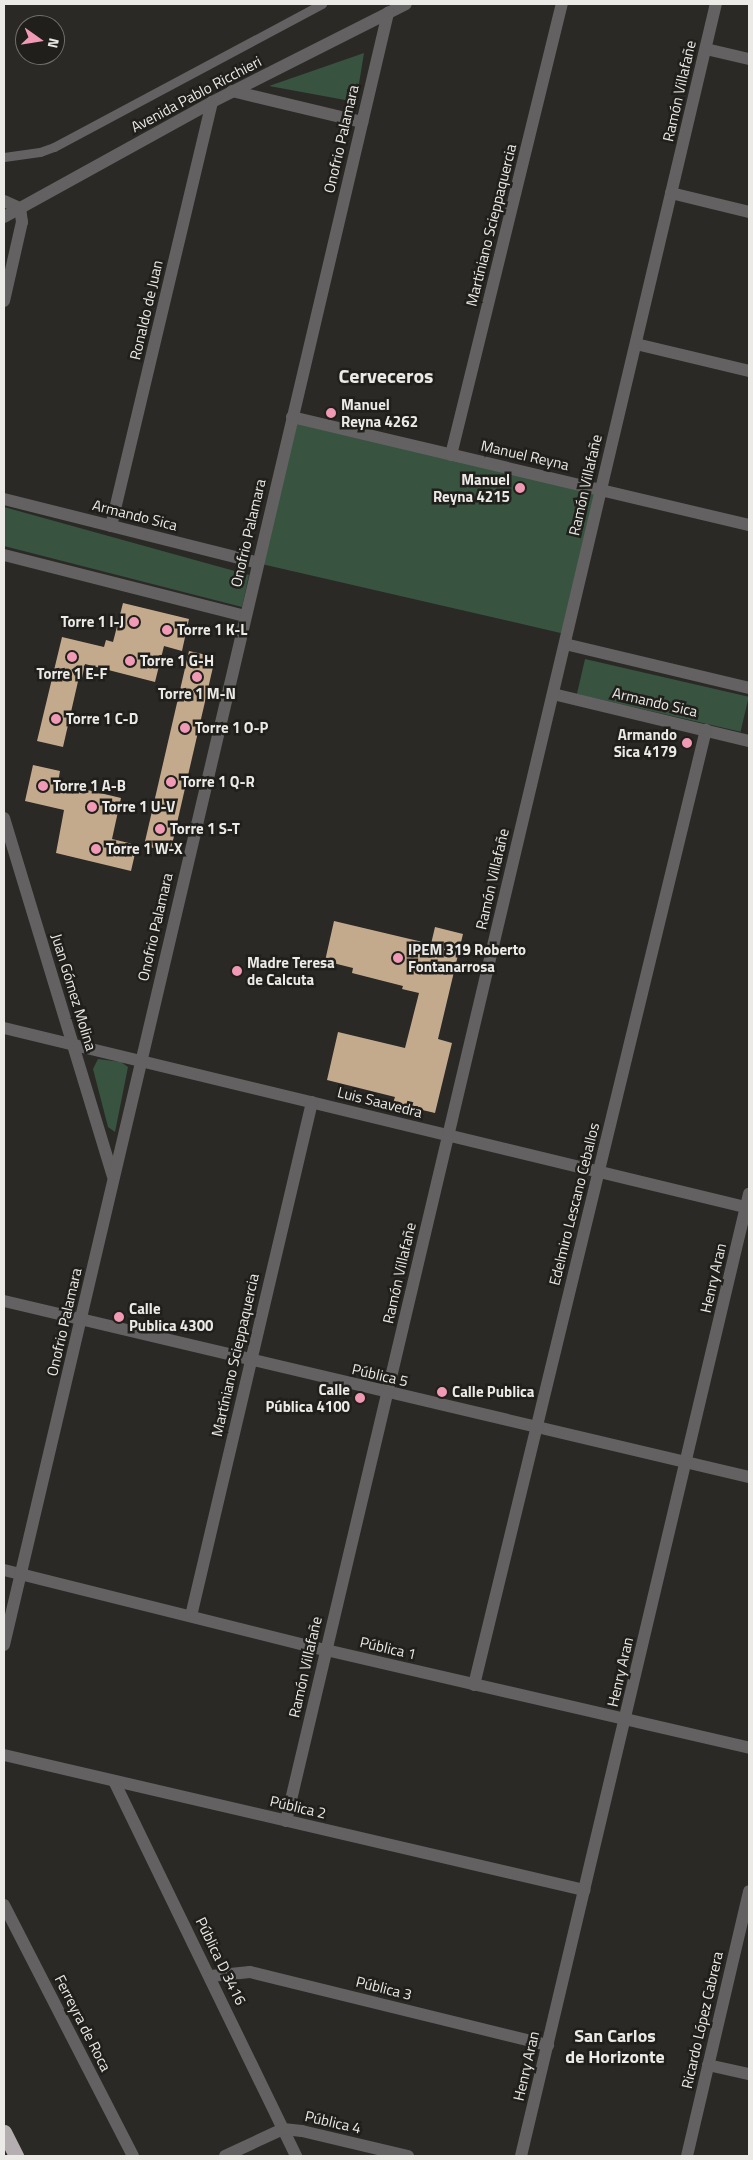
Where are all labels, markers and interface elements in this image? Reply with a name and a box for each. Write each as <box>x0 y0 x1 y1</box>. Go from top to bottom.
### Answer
north arrow <box>15 15 65 65</box>
text: N <box>43 36 65 50</box>
street label: Ramón Villafañe <box>659 39 699 143</box>
street label: Avenida Pablo Ricchieri <box>128 52 264 136</box>
street label: Onofrio Palamara <box>320 83 362 195</box>
street label: Martíniano Scieppaquercia <box>462 142 520 308</box>
street label: Ronaldo de Juan <box>126 258 166 362</box>
district label: Cerveceros <box>339 363 433 387</box>
place label: Manuel Reyna 4262 <box>341 395 418 430</box>
marker: Manuel Reyna 4262 <box>325 407 337 419</box>
street label: Ramón Villafañe <box>565 433 605 537</box>
street label: Manuel Reyna <box>479 436 571 474</box>
place label: Manuel Reyna 4215 <box>433 470 510 505</box>
street label: Onofrio Palamara <box>227 477 269 589</box>
marker: Manuel Reyna 4215 <box>514 482 526 494</box>
street label: Armando Sica <box>91 496 179 534</box>
place label: Torre 1 I-J <box>61 613 124 631</box>
marker: Torre 1 I-J <box>128 616 140 628</box>
place label: Torre 1 K-L <box>177 621 247 639</box>
marker: Torre 1 K-L <box>161 624 173 636</box>
marker: Torre 1 E-F <box>66 651 78 663</box>
place label: Torre 1 G-H <box>140 652 214 670</box>
marker: Torre 1 G-H <box>124 655 136 667</box>
place label: Torre 1 E-F <box>37 665 107 683</box>
marker: Torre 1 M-N <box>191 671 203 683</box>
street label: Armando Sica <box>611 683 699 721</box>
place label: Torre 1 M-N <box>158 685 236 703</box>
place label: Torre 1 C-D <box>66 710 138 728</box>
marker: Torre 1 C-D <box>50 713 62 725</box>
place label: Torre 1 O-P <box>195 719 268 737</box>
marker: Torre 1 O-P <box>179 722 191 734</box>
place label: Armando Sica 4179 <box>614 725 677 760</box>
marker: Armando Sica 4179 <box>681 737 693 749</box>
place label: Torre 1 Q-R <box>181 773 255 791</box>
marker: Torre 1 Q-R <box>165 776 177 788</box>
place label: Torre 1 A-B <box>53 777 126 795</box>
marker: Torre 1 A-B <box>37 780 49 792</box>
place label: Torre 1 U-V <box>102 798 175 816</box>
marker: Torre 1 U-V <box>86 801 98 813</box>
place label: Torre 1 S-T <box>170 820 240 838</box>
marker: Torre 1 S-T <box>154 823 166 835</box>
street label: Ramón Villafañe <box>472 827 512 931</box>
place label: Torre 1 W-X <box>106 840 183 858</box>
marker: Torre 1 W-X <box>90 843 102 855</box>
street label: Onofrio Palamara <box>134 871 176 983</box>
street label: Juan Gómez Molina <box>48 931 100 1053</box>
place label: IPEM 319 Roberto Fontanarrosa <box>408 940 526 975</box>
marker: IPEM 319 Roberto Fontanarrosa <box>392 952 404 964</box>
place label: Madre Teresa de Calcuta <box>247 953 335 988</box>
marker: Madre Teresa de Calcuta <box>231 965 243 977</box>
street label: Luis Saavedra <box>336 1083 424 1121</box>
street label: Edelmiro Lescano Ceballos <box>545 1121 603 1287</box>
street label: Ramón Villafañe <box>379 1221 419 1325</box>
street label: Henry Aran <box>696 1241 730 1315</box>
street label: Onofrio Palamara <box>43 1266 85 1378</box>
street label: Martíniano Scieppaquercia <box>207 1272 263 1438</box>
place label: Calle Publica 4300 <box>129 1299 213 1334</box>
marker: Calle Publica 4300 <box>113 1311 125 1323</box>
street label: Pública 5 <box>350 1360 410 1390</box>
place label: Calle Pública 4100 <box>266 1380 350 1415</box>
place label: Calle Publica <box>452 1383 534 1401</box>
marker: Calle Publica <box>436 1386 448 1398</box>
marker: Calle Pública 4100 <box>354 1392 366 1404</box>
street label: Ramón Villafañe <box>285 1615 325 1719</box>
street label: Pública 1 <box>358 1633 418 1663</box>
street label: Henry Aran <box>603 1635 637 1709</box>
street label: Pública 2 <box>268 1792 328 1822</box>
street label: Pública D 3416 <box>192 1914 250 2008</box>
street label: Ricardo López Cabrera <box>677 1950 727 2090</box>
street label: Ferreyra de Roca <box>51 1972 115 2074</box>
street label: Pública 3 <box>354 1972 414 2004</box>
district label: San Carlos de Horizonte <box>565 2026 665 2068</box>
street label: Henry Aran <box>509 2029 543 2103</box>
street label: Pública 4 <box>303 2107 363 2137</box>

